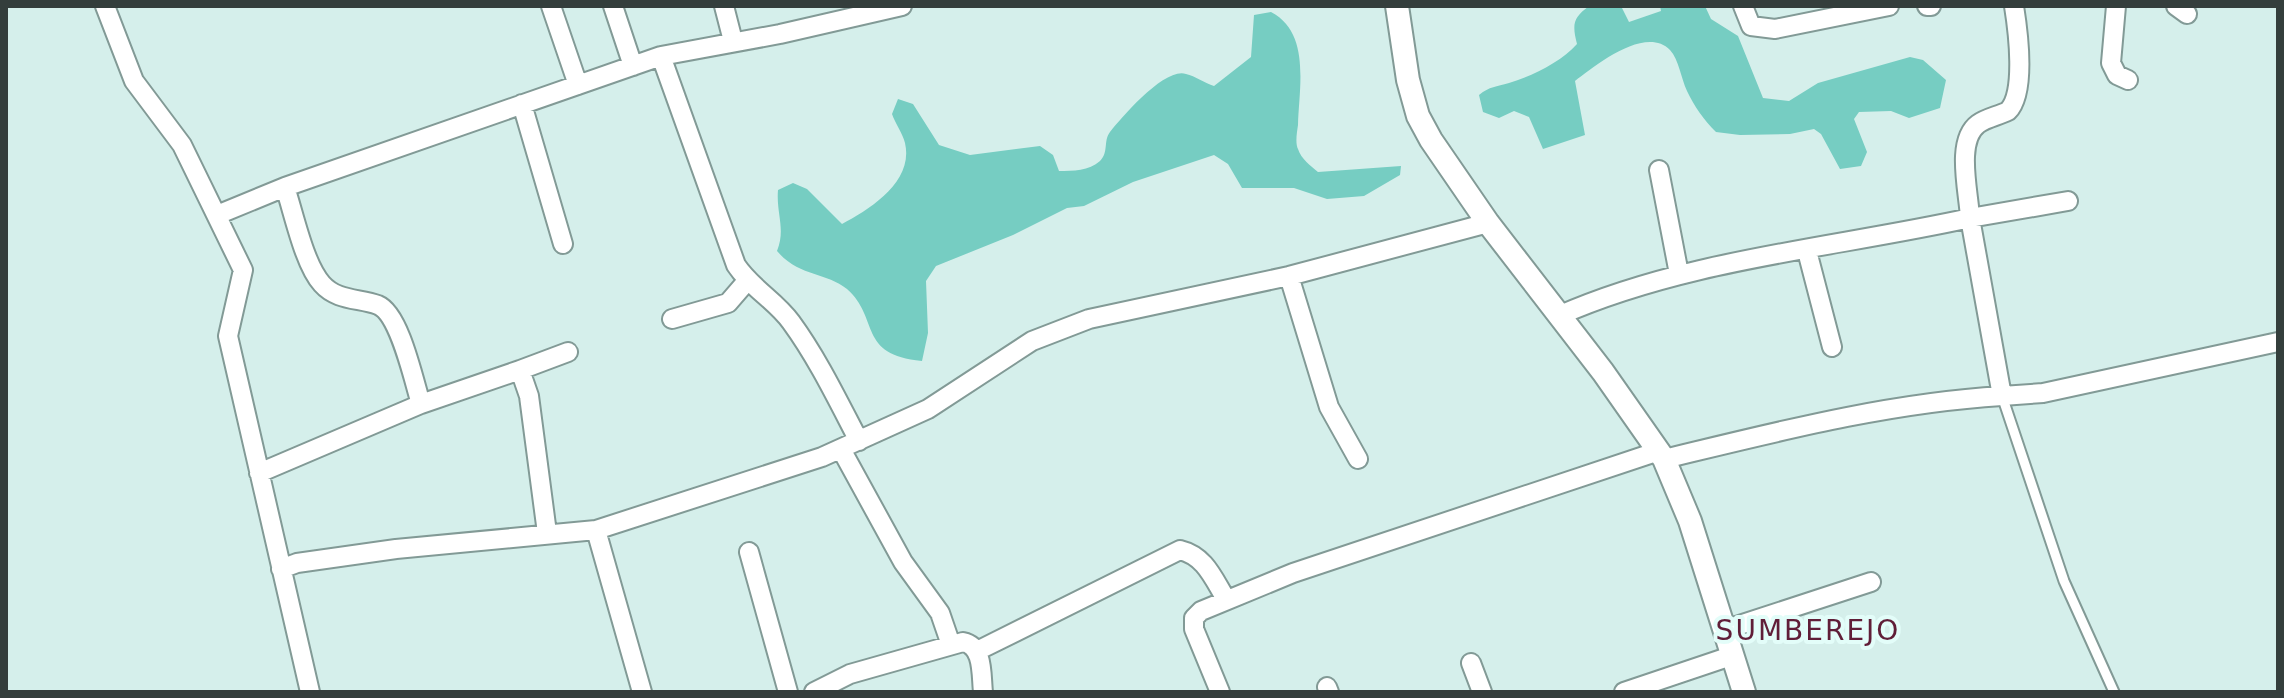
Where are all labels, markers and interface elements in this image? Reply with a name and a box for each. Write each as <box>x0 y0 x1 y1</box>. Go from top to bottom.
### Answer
district label: SUMBEREJO <box>1716 614 1900 647</box>

